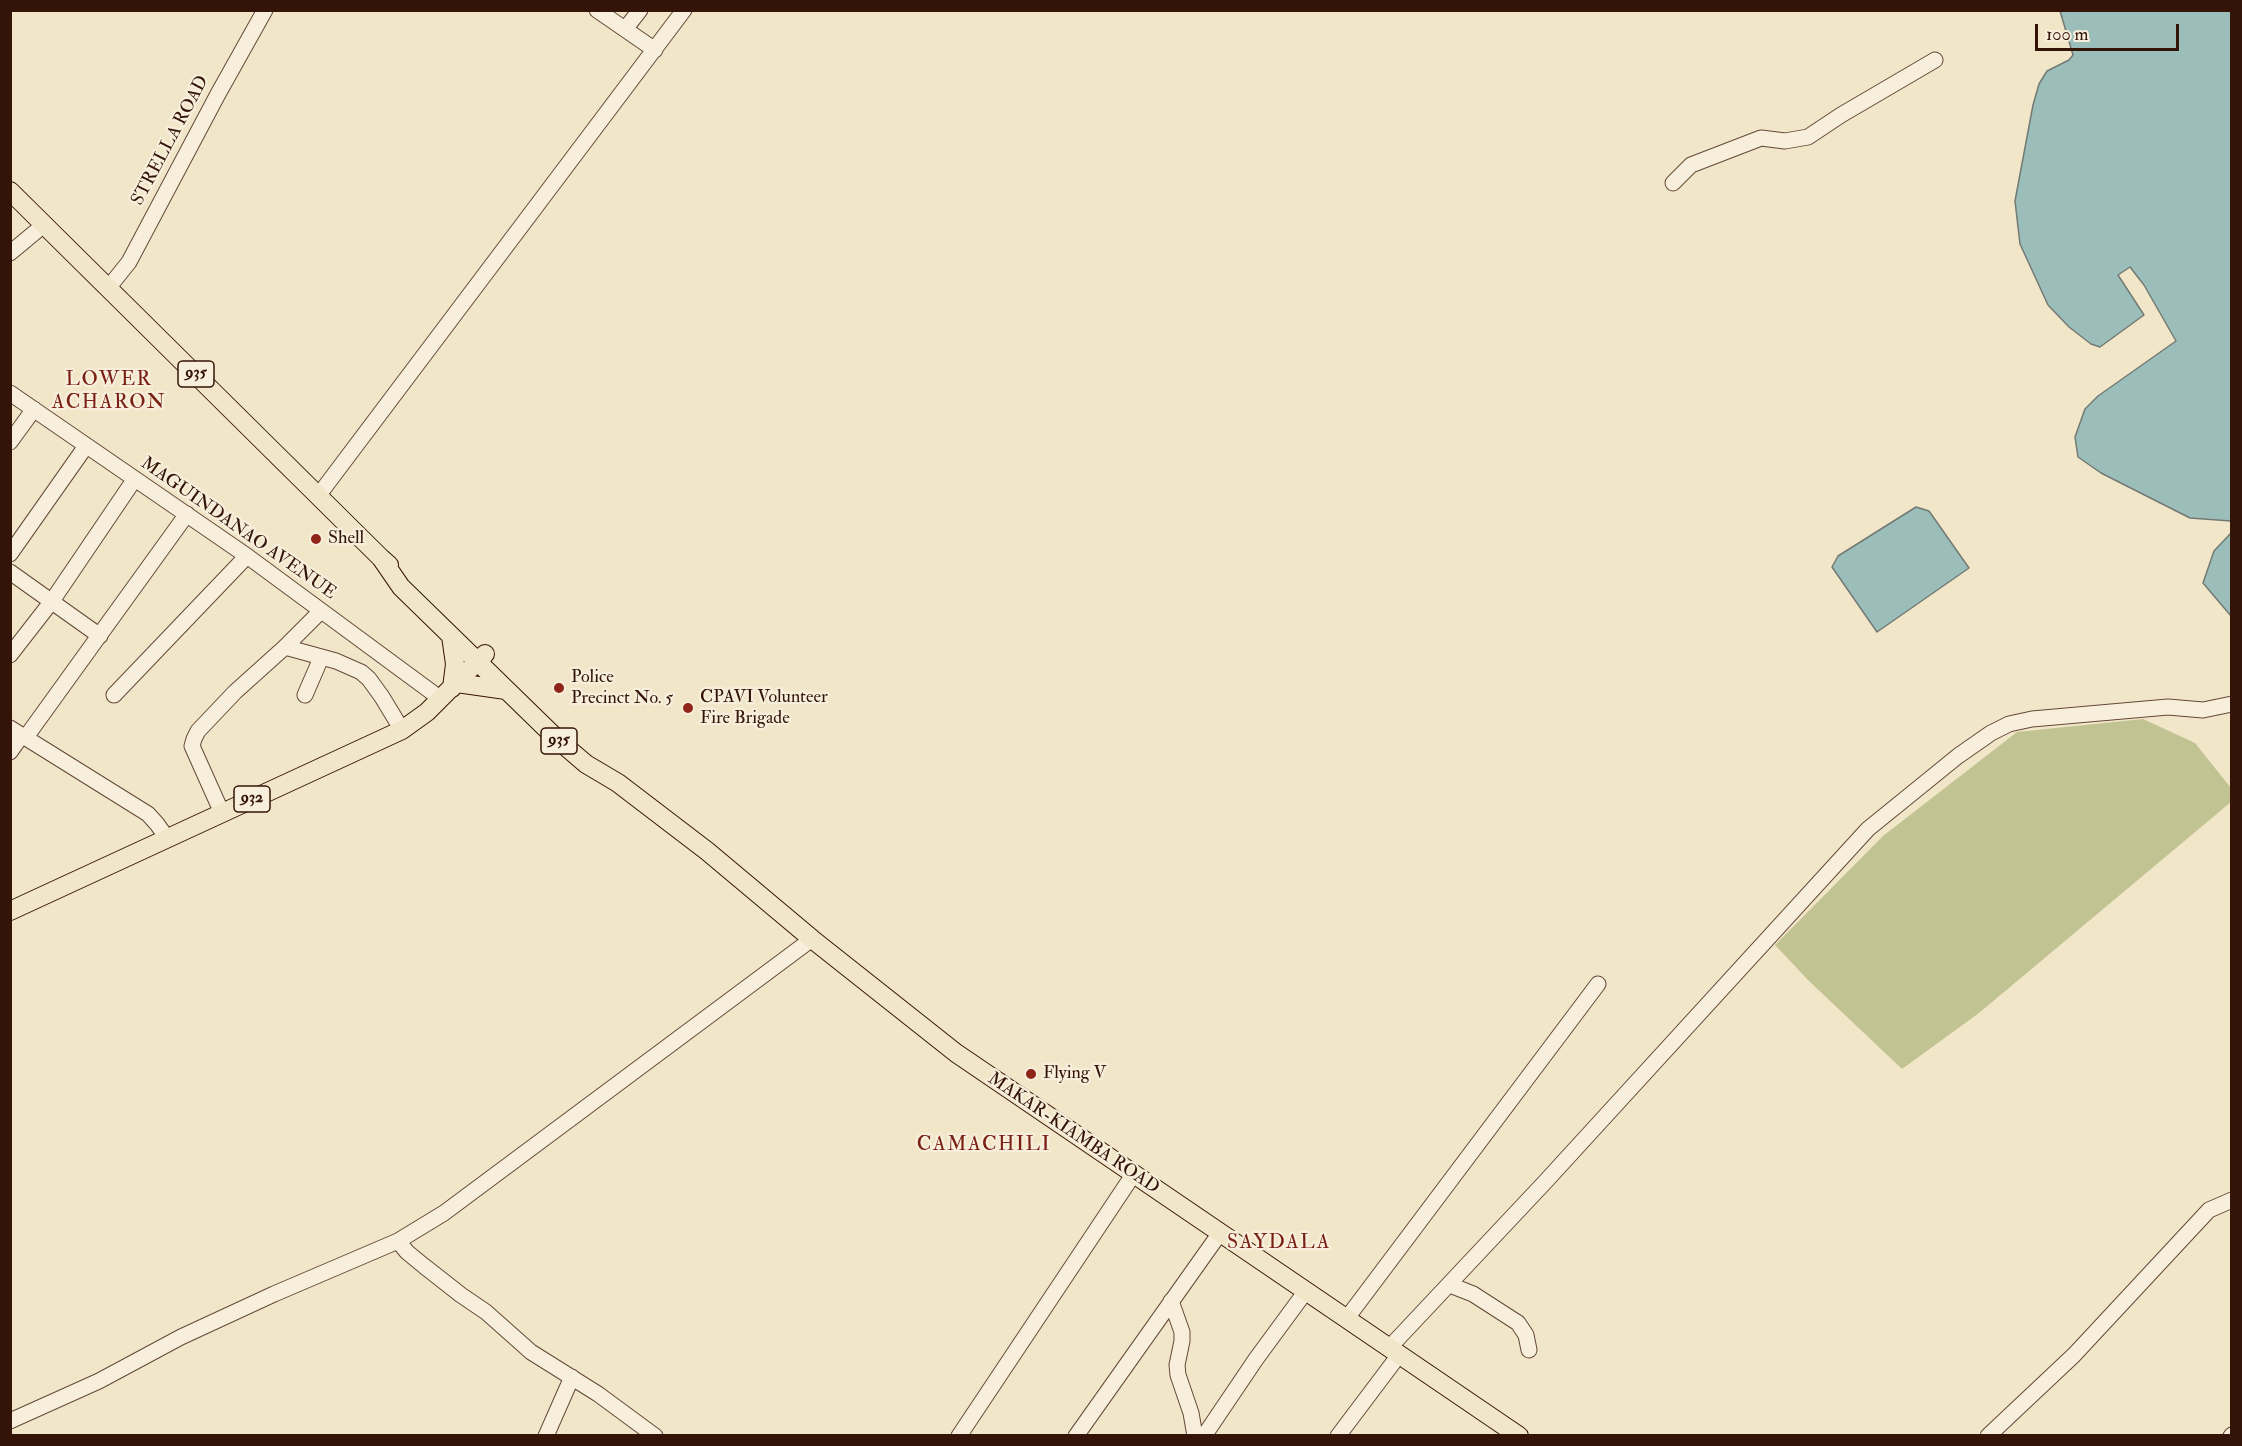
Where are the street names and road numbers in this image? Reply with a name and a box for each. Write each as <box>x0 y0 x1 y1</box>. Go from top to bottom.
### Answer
street label: STRELLA ROAD <box>128 72 214 210</box>
road number: 935 <box>178 361 214 387</box>
street label: MAGUINDANAO AVENUE <box>136 453 340 605</box>
road number: 935 <box>541 728 577 754</box>
road number: 932 <box>234 786 270 812</box>
street label: MAKAR-KIAMBA ROAD <box>983 1069 1163 1199</box>

